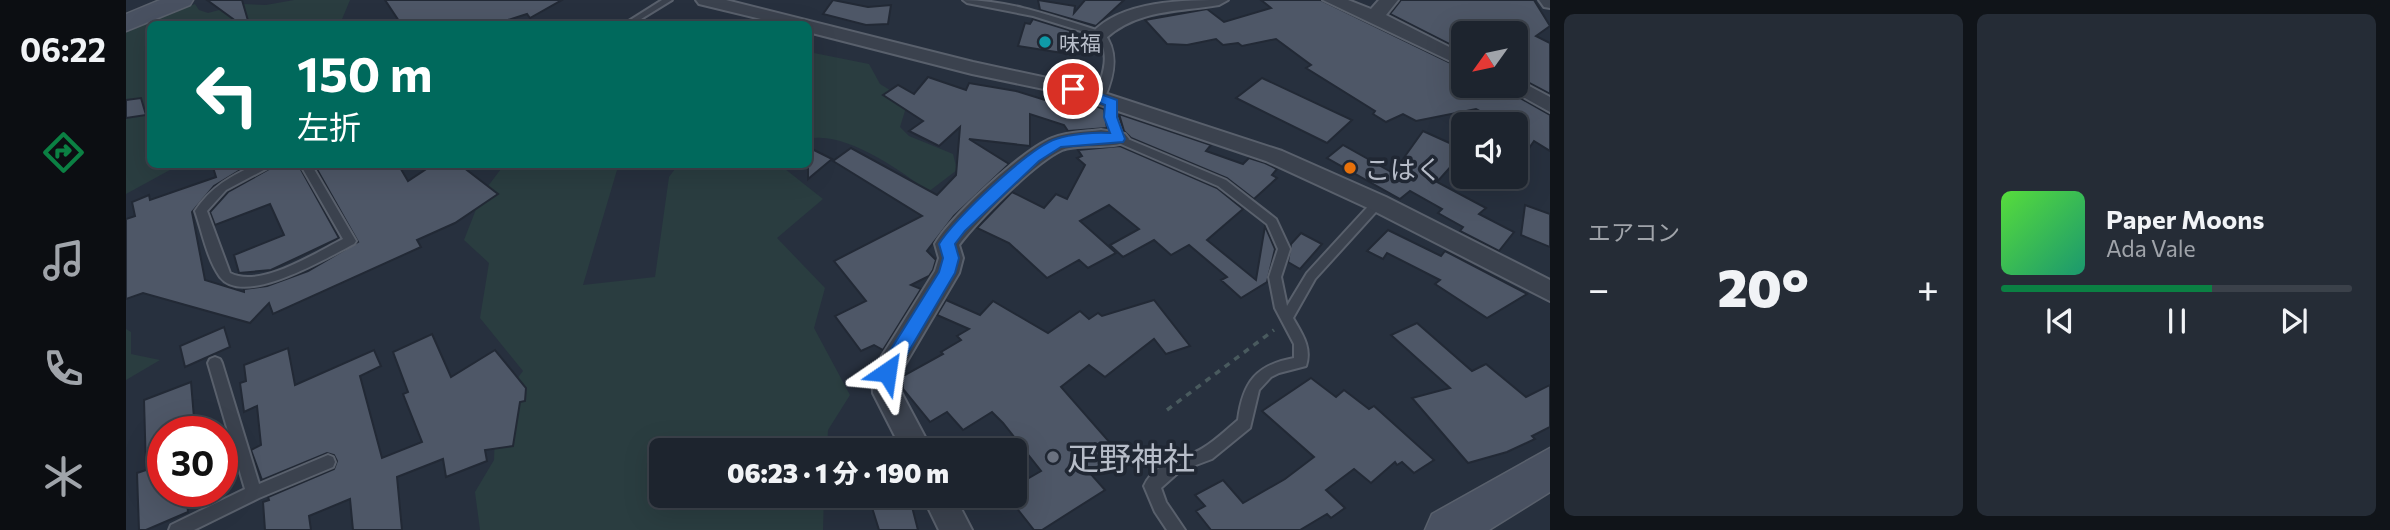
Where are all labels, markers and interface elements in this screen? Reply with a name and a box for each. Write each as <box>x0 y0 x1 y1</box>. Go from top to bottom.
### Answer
north arrow <box>1451 21 1528 98</box>
map controls <box>1451 21 1528 189</box>
text: 06:22 <box>20 29 106 69</box>
place label: 味福 <box>1059 30 1101 55</box>
marker: 味福 <box>1037 34 1053 50</box>
text: 150 m <box>297 42 432 102</box>
icon: left <box>182 49 273 140</box>
pin <box>1043 59 1103 119</box>
icon: arrive <box>1054 70 1092 108</box>
text: 左折 <box>297 106 361 146</box>
button: sound <box>1451 112 1528 189</box>
icon: directions <box>39 128 88 177</box>
place label: こはく <box>1364 153 1442 184</box>
marker: こはく <box>1342 160 1358 176</box>
text: Paper Moons <box>2106 203 2264 234</box>
text: エアコン <box>1588 218 1680 246</box>
text: Ada Vale <box>2106 234 2196 262</box>
icon: music <box>39 236 88 285</box>
text: 20° <box>1717 254 1809 318</box>
text: − <box>1588 264 1610 311</box>
text: + <box>1917 264 1939 311</box>
icon: previous <box>2041 302 2079 340</box>
icon: pause <box>2158 302 2196 340</box>
icon: next <box>2275 302 2313 340</box>
position arrow <box>850 335 924 409</box>
icon: phone <box>39 344 88 393</box>
speed limit sign: 30 <box>147 416 238 507</box>
place label: 疋野神社 <box>1067 437 1195 477</box>
marker: 疋野神社 <box>1045 449 1061 465</box>
icon: climate <box>39 452 88 501</box>
text: 06:23 · 1 分 · 190 m <box>727 457 949 488</box>

